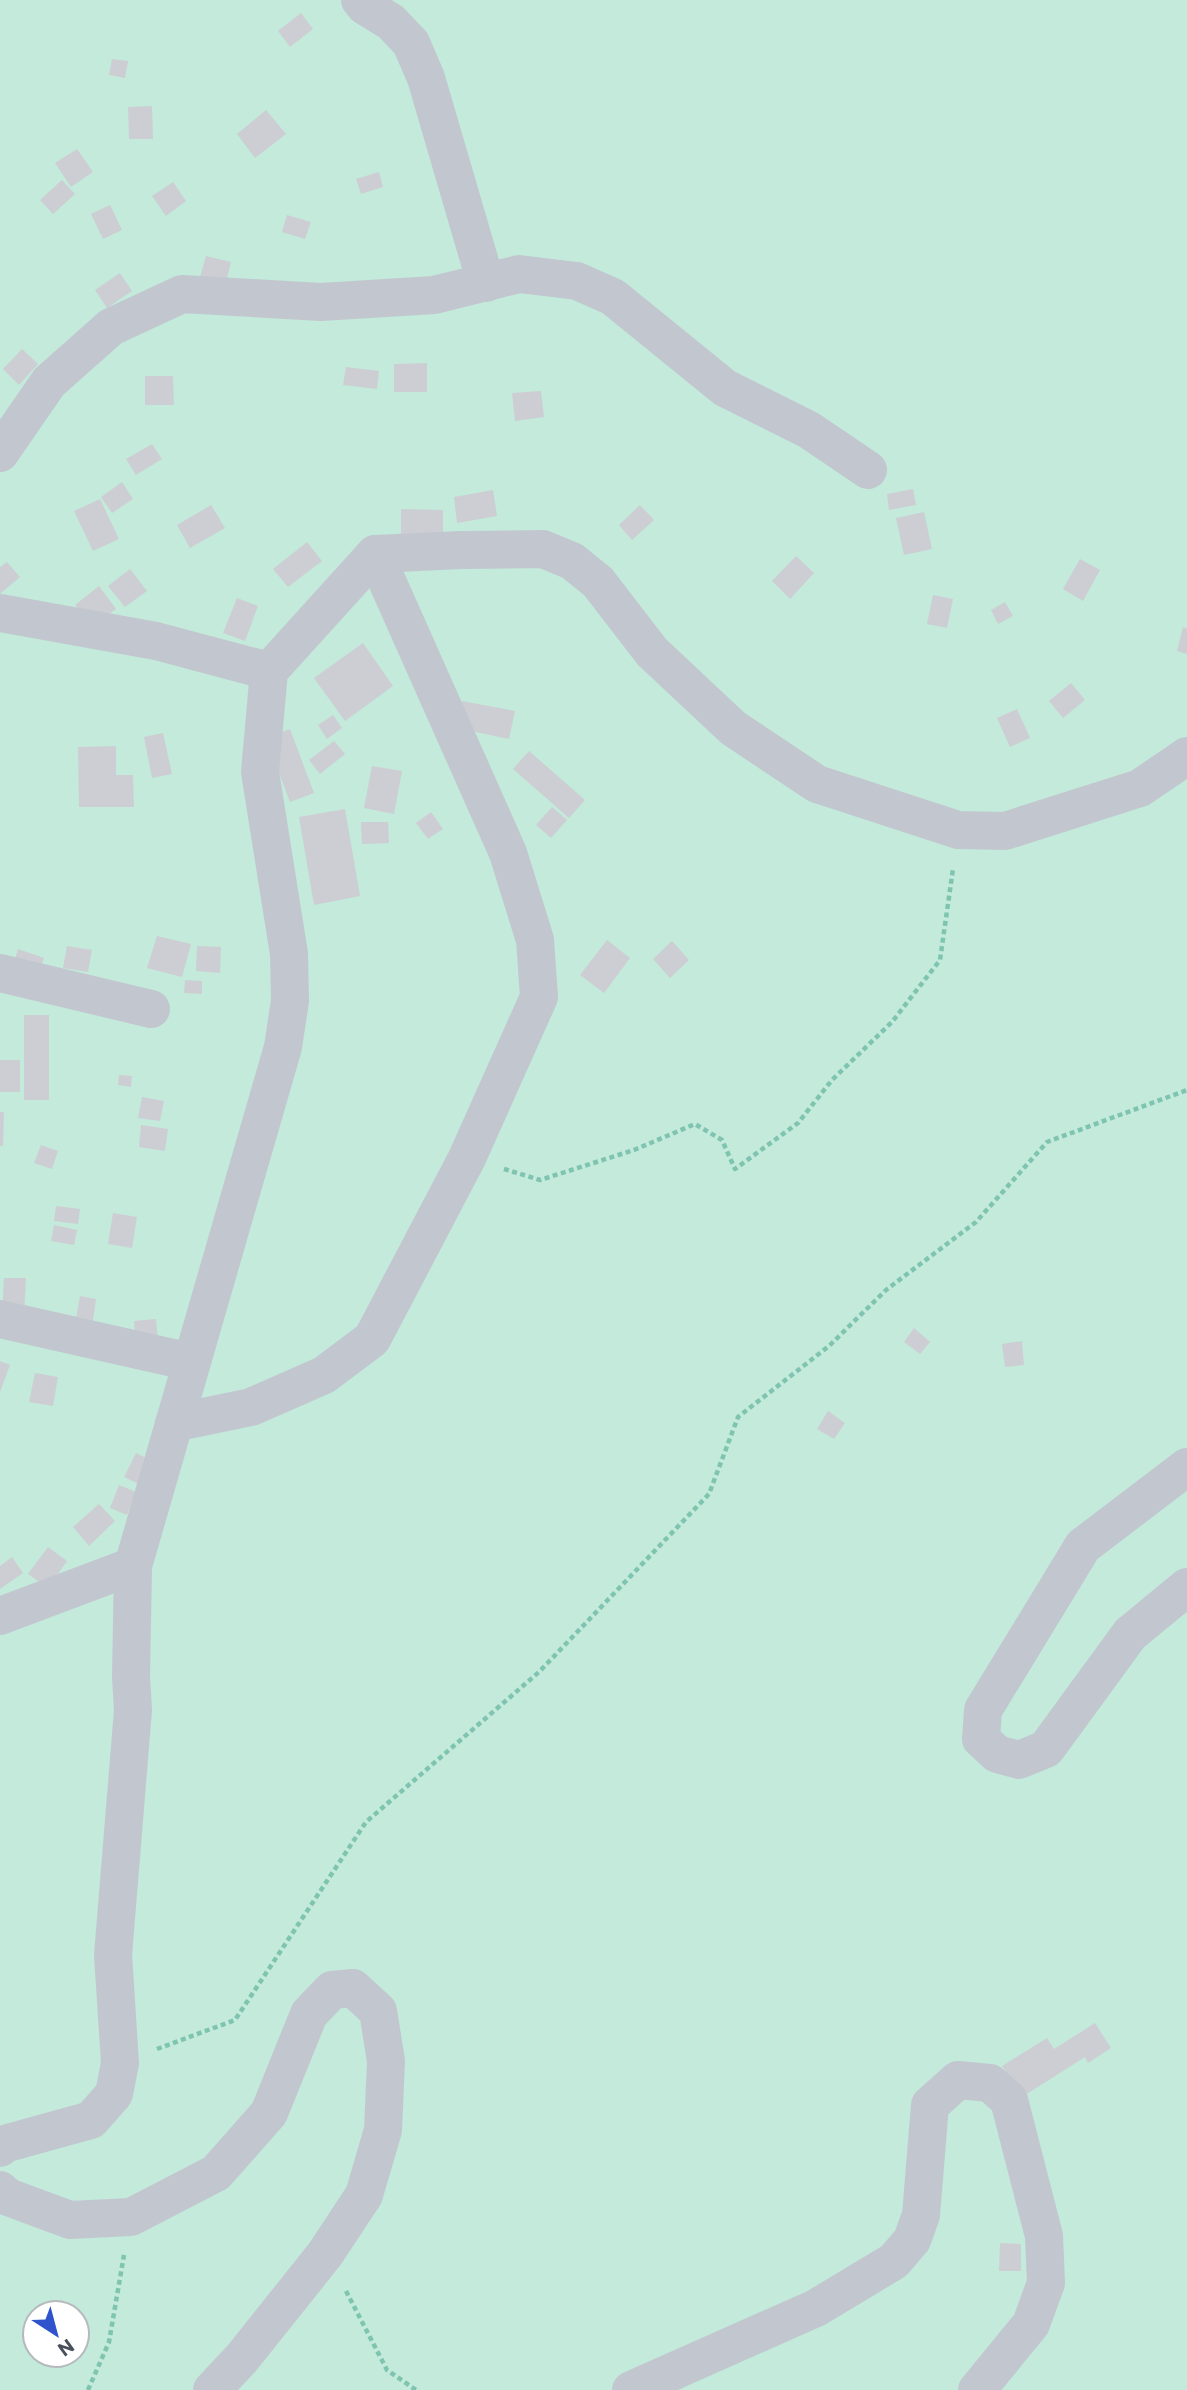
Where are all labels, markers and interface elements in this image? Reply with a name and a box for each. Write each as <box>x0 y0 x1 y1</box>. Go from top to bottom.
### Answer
north arrow <box>21 2299 91 2369</box>
text: N <box>54 2335 79 2362</box>

